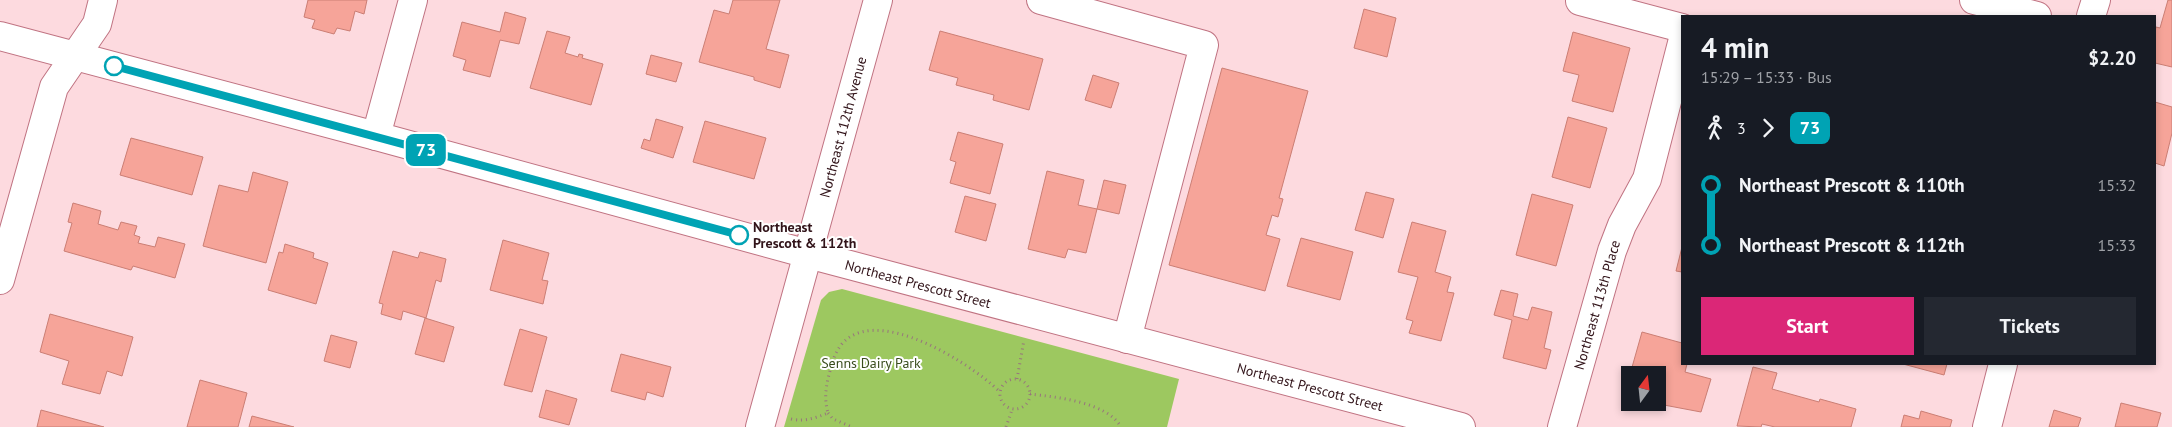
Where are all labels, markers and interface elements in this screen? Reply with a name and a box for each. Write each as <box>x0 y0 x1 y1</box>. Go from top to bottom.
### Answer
text: 4 min <box>1701 29 1769 66</box>
text: $2.20 <box>2088 46 2136 70</box>
street label: Northeast 112th Avenue <box>816 55 870 199</box>
unlabelled marker <box>104 56 124 76</box>
text: 15:29 – 15:33 · Bus <box>1701 67 1832 87</box>
icon: walk <box>1701 114 1729 142</box>
icon: forward <box>1754 114 1782 142</box>
text: 73 <box>1800 116 1820 139</box>
text: 3 <box>1737 118 1746 138</box>
line badge: 73 <box>404 134 448 166</box>
text: 73 <box>416 138 436 161</box>
text: Northeast Prescott & 110th <box>1739 173 1965 197</box>
text: 15:32 <box>2098 175 2136 195</box>
place label: Northeast Prescott & 112th <box>753 218 856 252</box>
marker: Northeast Prescott & 112th <box>729 225 749 245</box>
text: Northeast Prescott & 112th <box>1739 233 1965 257</box>
text: 15:33 <box>2098 235 2136 255</box>
street label: Northeast 113th Place <box>1570 238 1624 372</box>
street label: Northeast Prescott Street <box>843 256 993 312</box>
button: Start <box>1701 297 1914 355</box>
button: Tickets <box>1924 297 2136 355</box>
park label: Senns Dairy Park <box>821 354 921 372</box>
street label: Northeast Prescott Street <box>1235 359 1385 415</box>
north arrow <box>1621 366 1666 411</box>
map controls <box>1621 366 1666 411</box>

